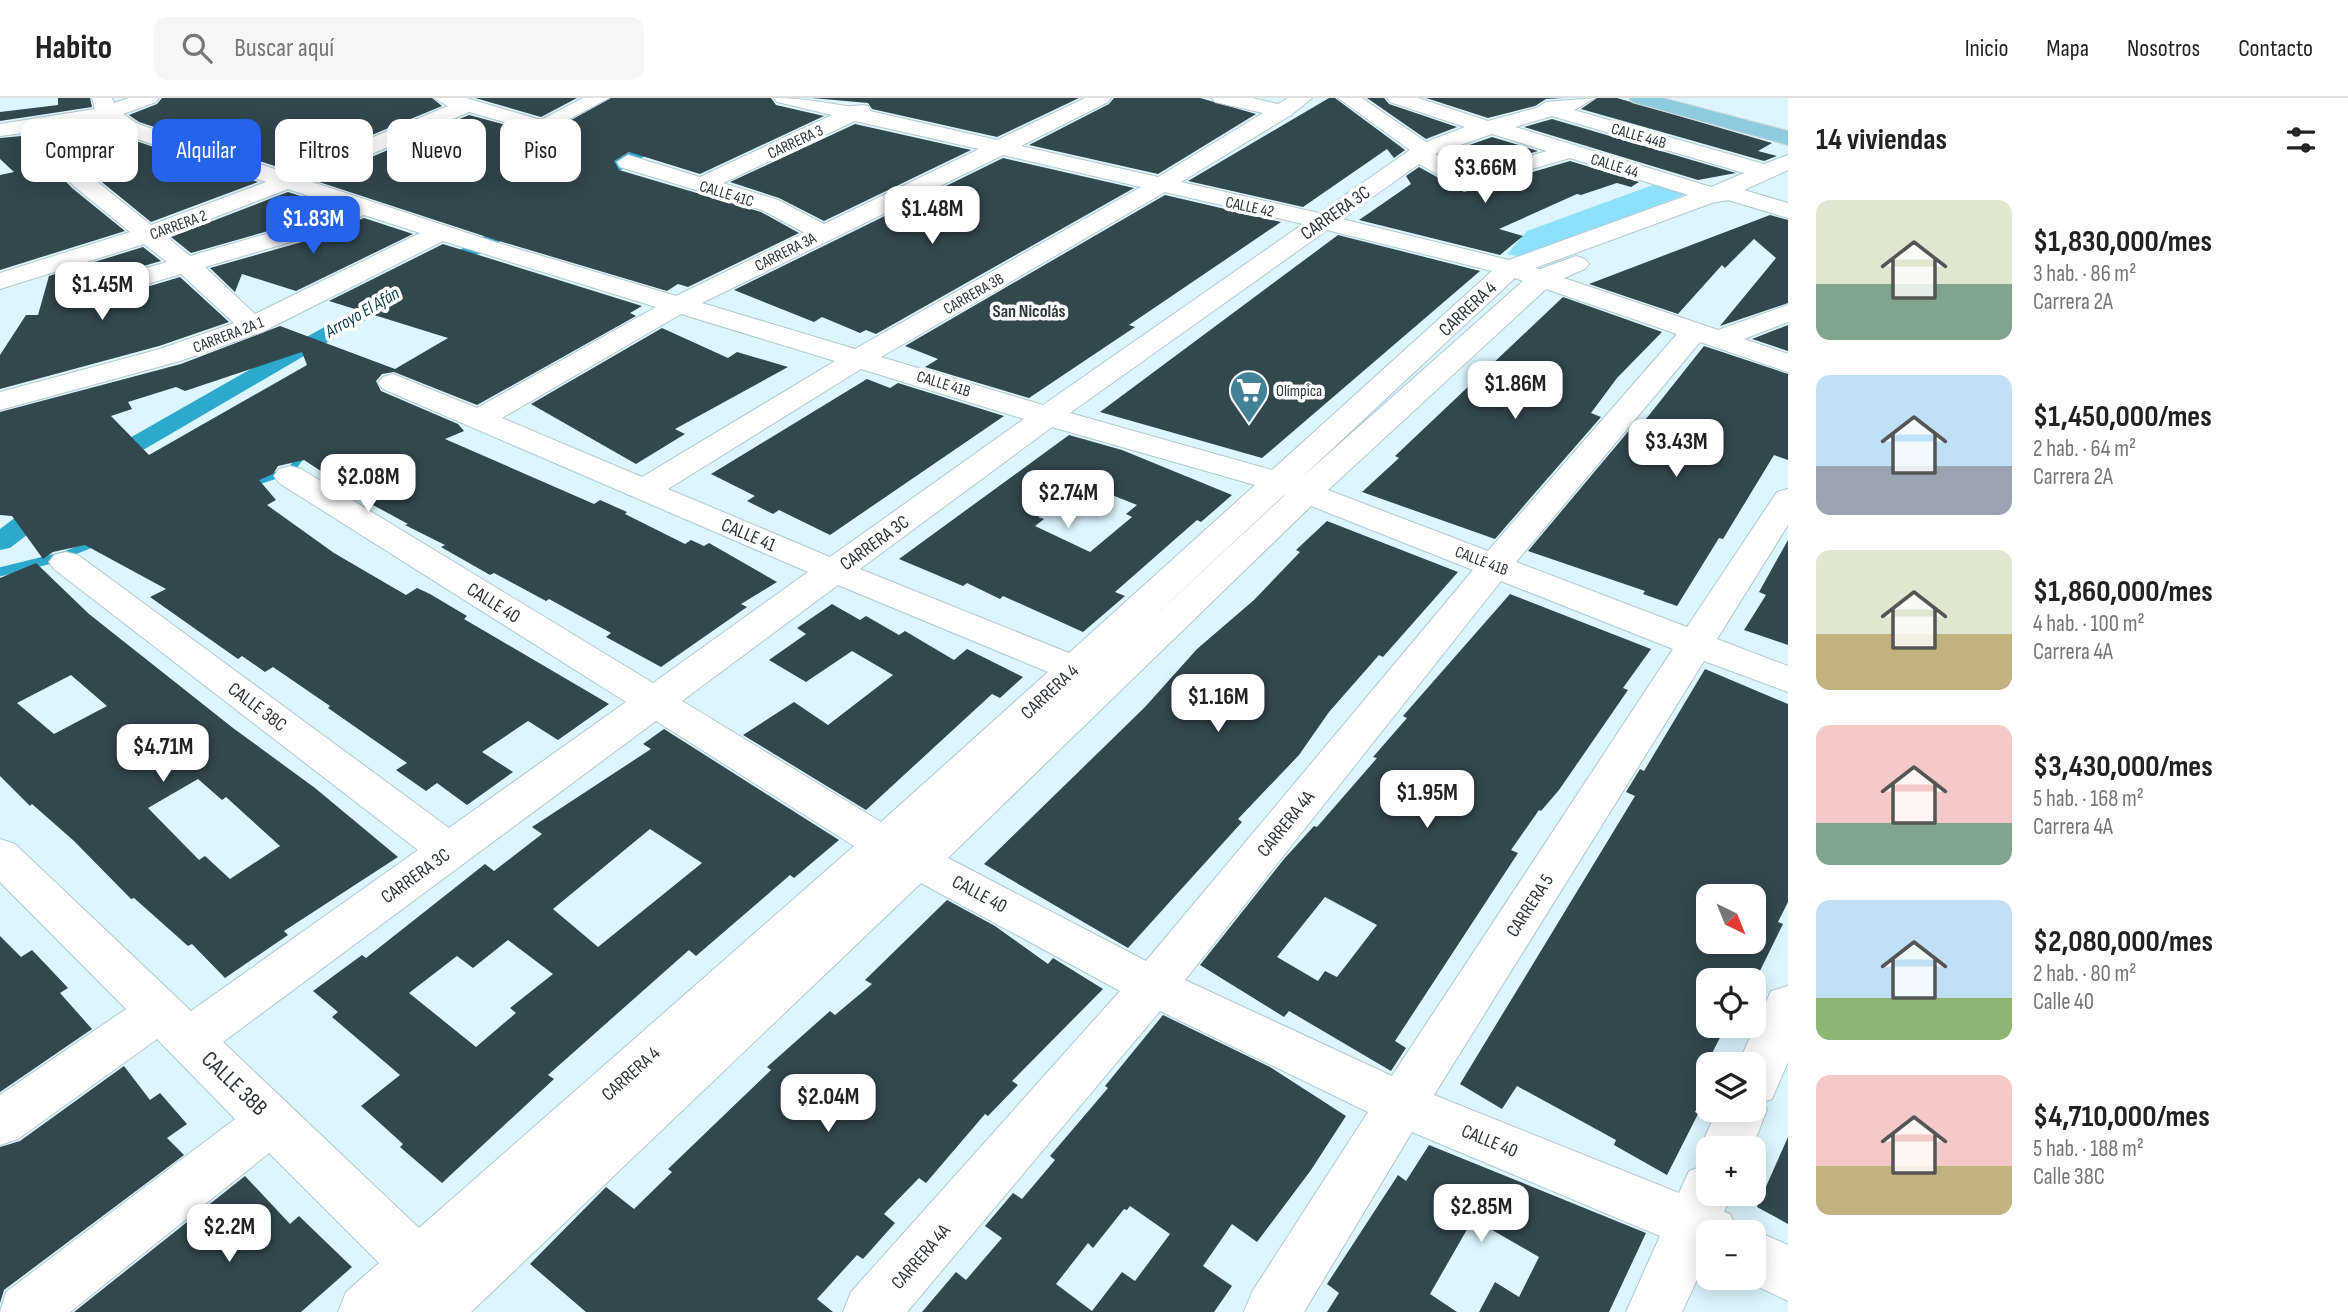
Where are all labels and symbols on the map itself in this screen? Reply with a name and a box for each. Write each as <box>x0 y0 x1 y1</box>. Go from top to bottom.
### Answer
street label: CALLE 44B <box>1609 120 1668 153</box>
street label: CARRERA 3 <box>765 121 827 164</box>
pin: $3.66M <box>1428 146 1542 205</box>
street label: CALLE 44 <box>1588 150 1641 183</box>
street label: CALLE 41C <box>697 177 756 212</box>
street label: CARRERA 3C <box>1297 181 1375 246</box>
pin: $1.48M <box>875 186 989 246</box>
street label: CALLE 42 <box>1224 193 1276 222</box>
pin: $1.83M <box>256 197 370 256</box>
street label: CARRERA 2 <box>147 206 210 244</box>
street label: CARRERA 3A <box>752 229 820 276</box>
pin: $1.45M <box>45 262 159 322</box>
street label: CARRERA 3B <box>940 269 1007 319</box>
street label: CARRERA 4 <box>1434 277 1502 342</box>
water label: Arroyo El Afán <box>321 283 404 343</box>
district label: San Nicolás <box>993 301 1066 322</box>
street label: CARRERA 2A 1 <box>190 313 267 358</box>
pin: $1.86M <box>1458 362 1572 421</box>
street label: CALLE 41B <box>914 367 973 402</box>
supermarket icon: Olímpica <box>1228 369 1270 424</box>
place label: Olímpica <box>1276 382 1322 401</box>
pin: $3.43M <box>1619 420 1733 479</box>
pin: $2.08M <box>311 454 425 514</box>
pin: $2.74M <box>1011 470 1125 530</box>
street label: CARRERA 3C <box>836 510 914 576</box>
street label: CALLE 41 <box>718 514 779 557</box>
street label: CALLE 41B <box>1452 543 1511 580</box>
street label: CALLE 40 <box>462 578 524 629</box>
street label: CARRERA 4 <box>1016 660 1084 725</box>
pin: $1.16M <box>1161 674 1275 734</box>
street label: CALLE 38C <box>223 678 291 737</box>
pin: $4.71M <box>106 724 220 784</box>
pin: $1.95M <box>1370 770 1484 830</box>
street label: CARRERA 4A <box>1252 785 1320 862</box>
street label: CARRERA 3C <box>377 843 455 909</box>
street label: CALLE 40 <box>948 870 1011 918</box>
street label: CARRERA 5 <box>1502 870 1559 941</box>
north arrow <box>1696 884 1766 954</box>
street label: CARRERA 4 <box>597 1042 665 1106</box>
street label: CALLE 38B <box>195 1045 273 1122</box>
pin: $2.04M <box>771 1074 885 1134</box>
street label: CALLE 40 <box>1458 1120 1521 1163</box>
pin: $2.85M <box>1424 1184 1538 1244</box>
pin: $2.2M <box>180 1204 278 1264</box>
street label: CARRERA 4A <box>887 1219 956 1294</box>

